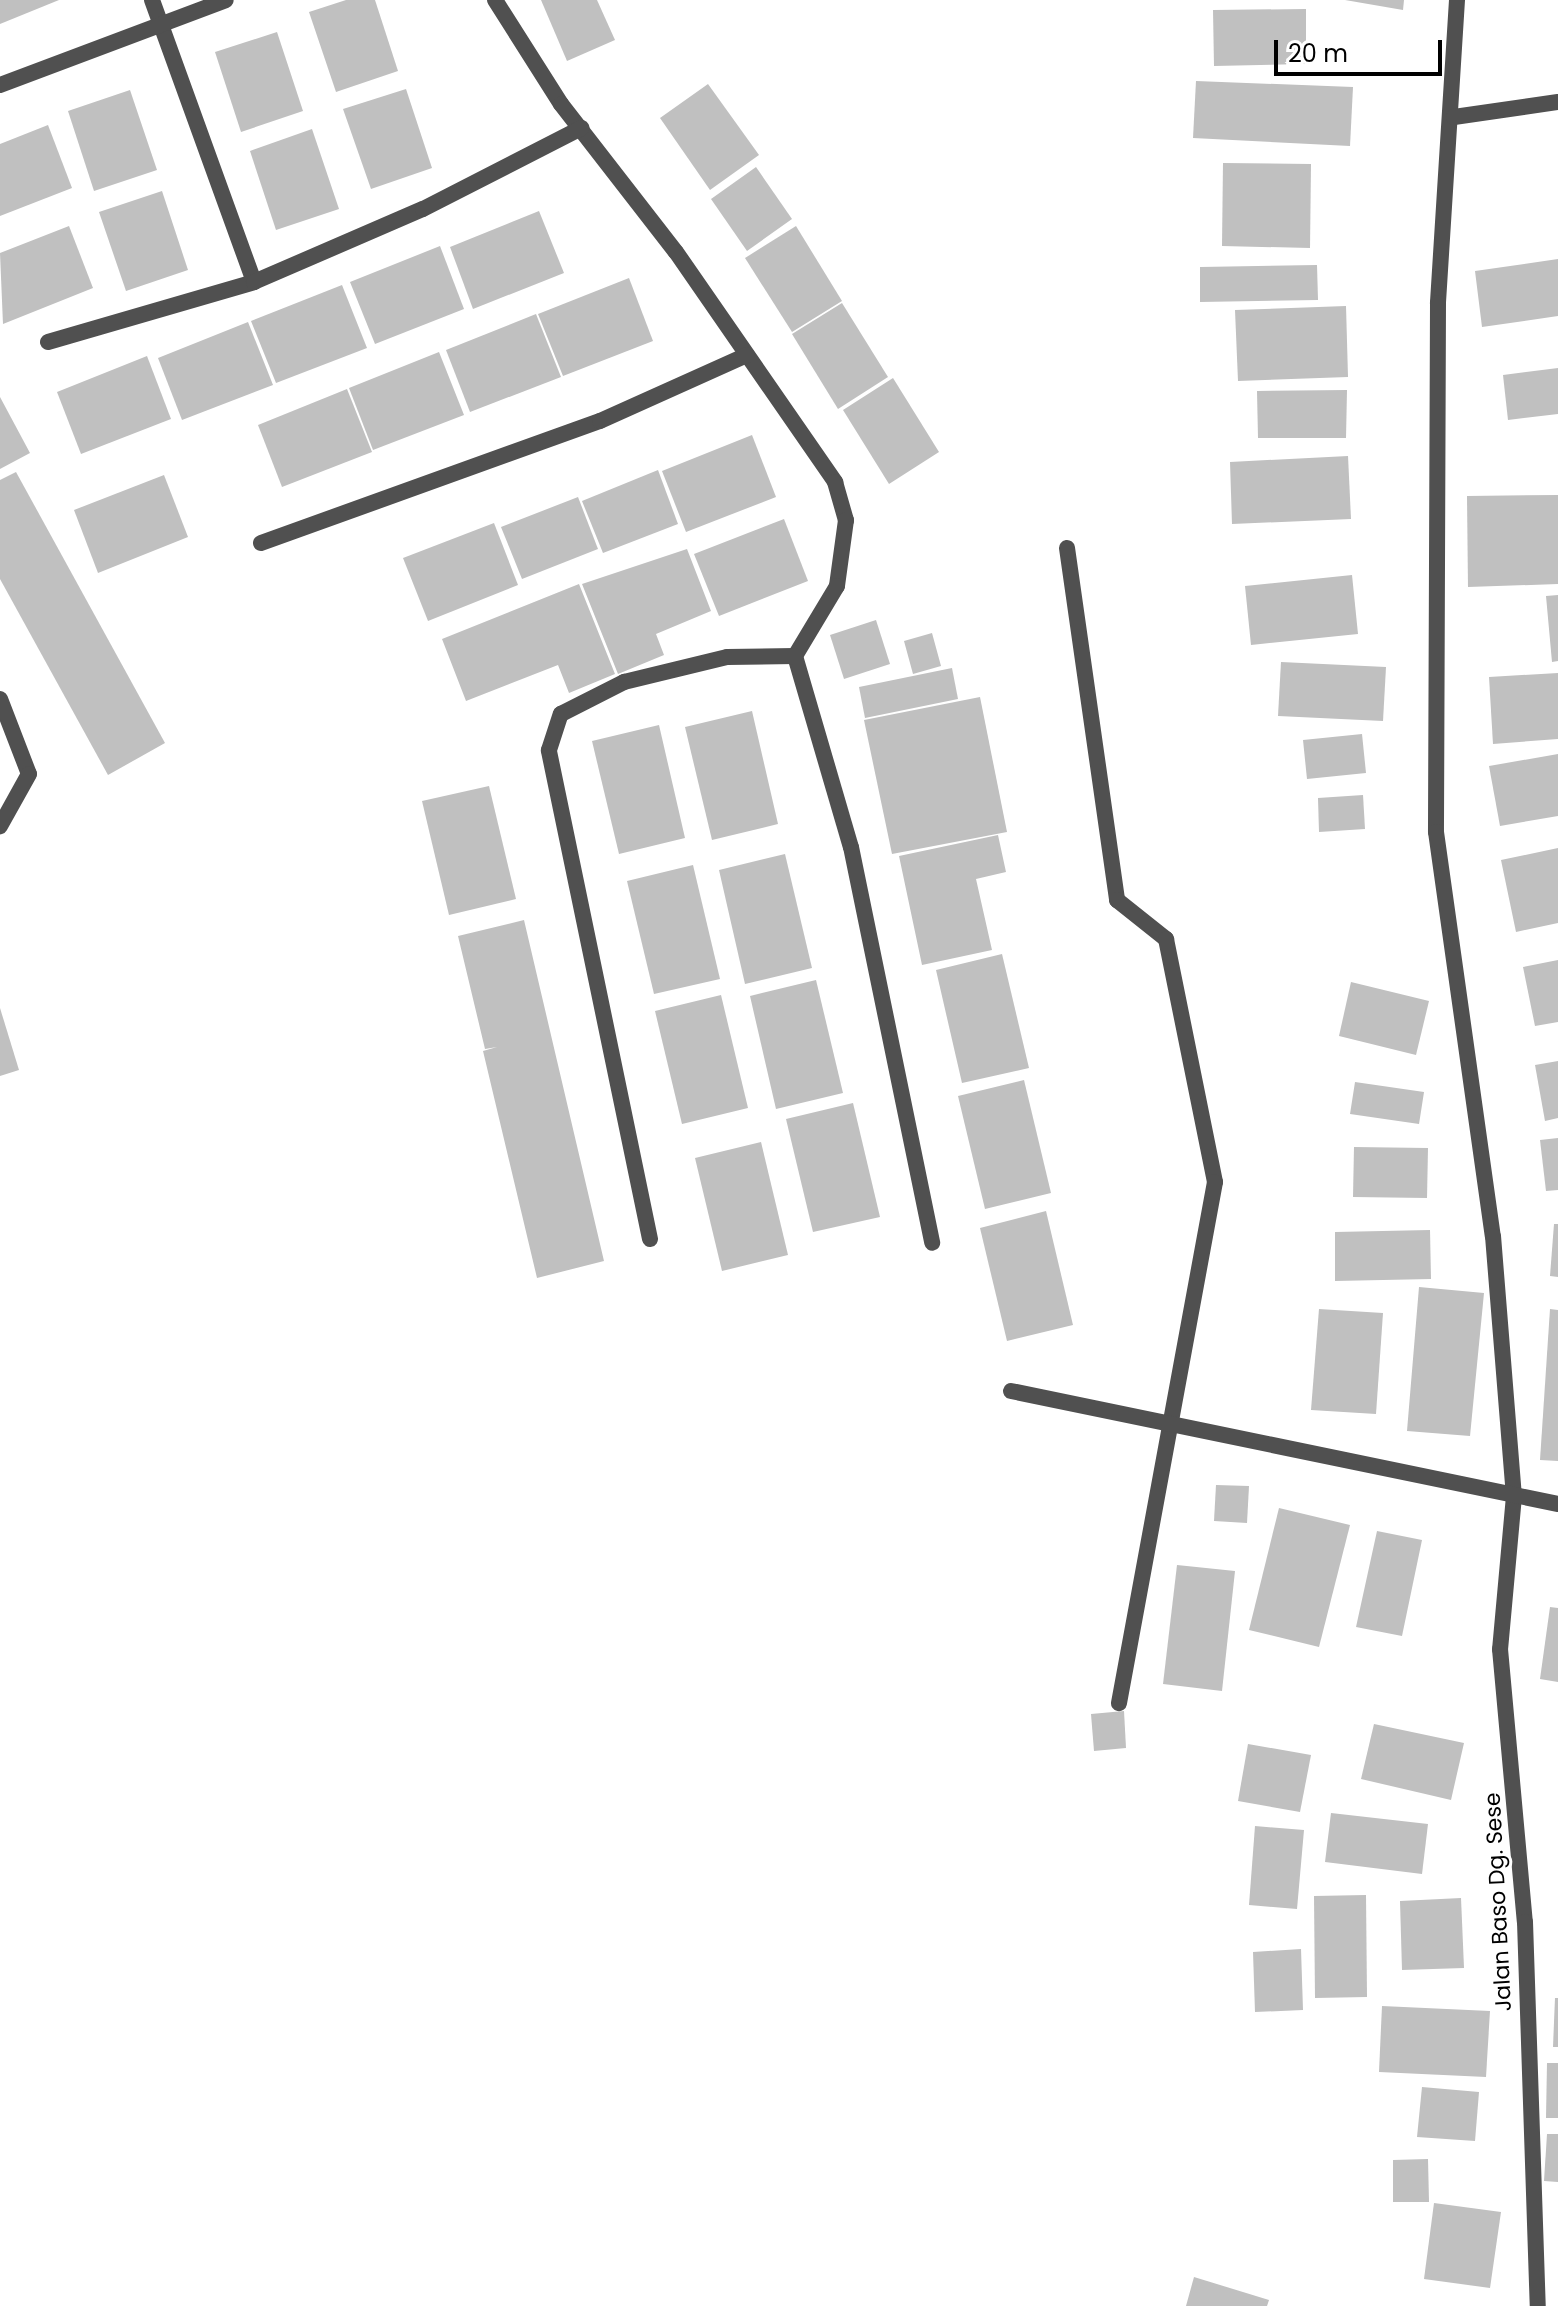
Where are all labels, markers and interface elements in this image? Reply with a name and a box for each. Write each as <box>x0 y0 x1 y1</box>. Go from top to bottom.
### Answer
scale bar <box>1278 24 1446 74</box>
text: 20 m <box>1288 37 1348 70</box>
street label: Jalan Baso Dg. Sese <box>1479 1792 1517 2012</box>

